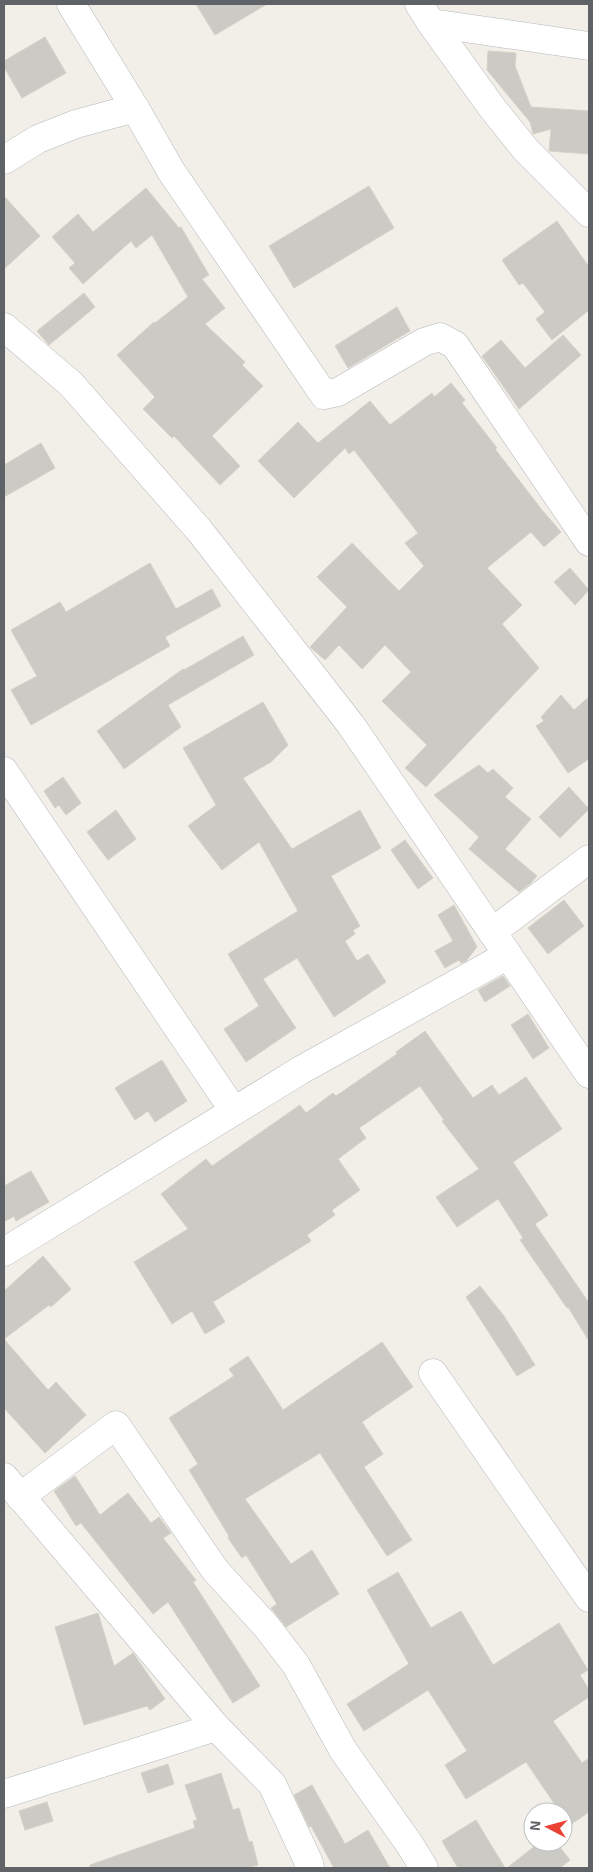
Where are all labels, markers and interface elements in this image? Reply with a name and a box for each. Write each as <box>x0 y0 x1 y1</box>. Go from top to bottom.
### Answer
north arrow <box>523 1802 573 1852</box>
text: N <box>526 1820 544 1832</box>

